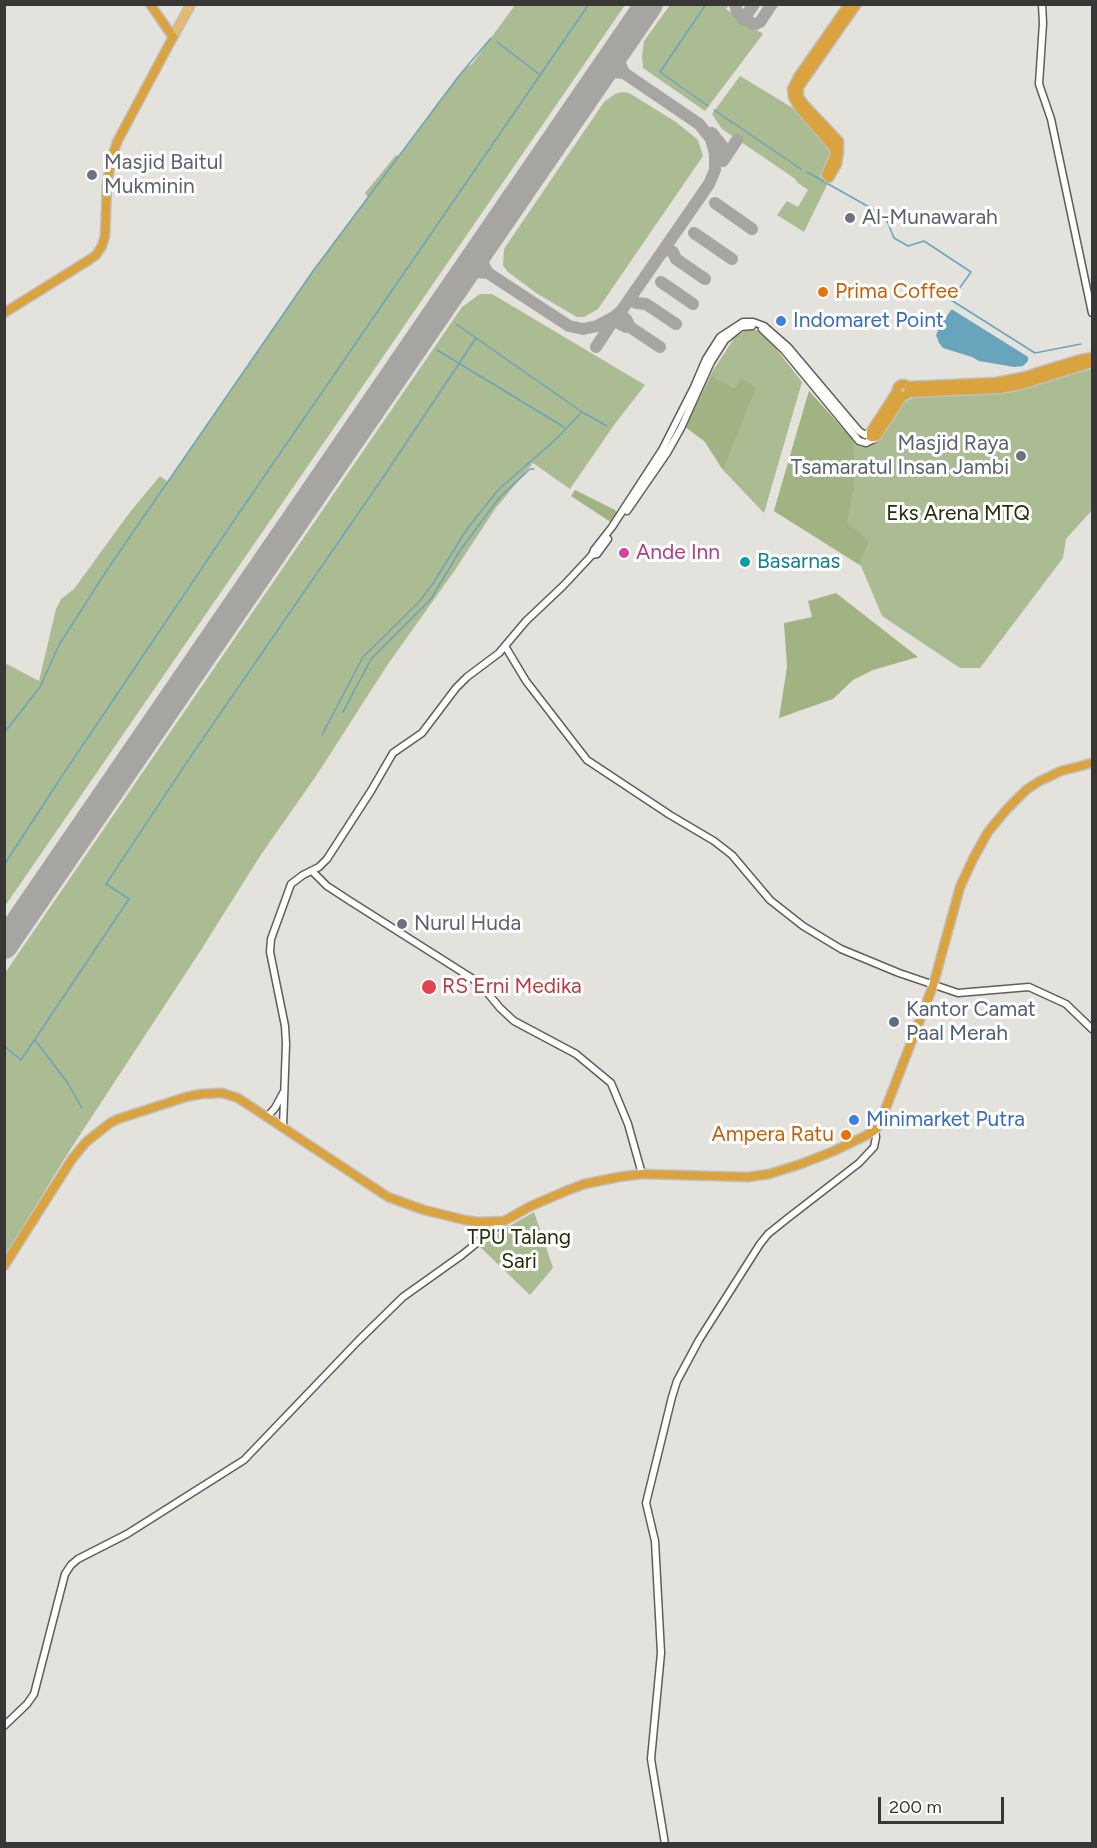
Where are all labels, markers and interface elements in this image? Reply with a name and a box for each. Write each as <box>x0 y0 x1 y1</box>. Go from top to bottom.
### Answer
place label: Masjid Baitul Mukminin <box>104 150 223 200</box>
marker: Masjid Baitul Mukminin <box>85 168 99 182</box>
place label: Al-Munawarah <box>862 205 998 231</box>
marker: Al-Munawarah <box>843 211 857 225</box>
place label: Prima Coffee <box>835 279 958 305</box>
marker: Prima Coffee <box>816 285 830 299</box>
place label: Indomaret Point <box>793 308 944 334</box>
marker: Indomaret Point <box>774 314 788 328</box>
place label: Masjid Raya Tsamaratul Insan Jambi <box>791 431 1009 481</box>
marker: Masjid Raya Tsamaratul Insan Jambi <box>1014 449 1028 463</box>
park label: Eks Arena MTQ <box>886 501 1030 527</box>
place label: Ande Inn <box>636 540 720 566</box>
marker: Ande Inn <box>617 546 631 560</box>
place label: Basarnas <box>757 549 840 575</box>
marker: Basarnas <box>738 555 752 569</box>
place label: Nurul Huda <box>414 911 521 937</box>
marker: Nurul Huda <box>395 917 409 931</box>
place label: RS Erni Medika <box>442 974 582 1000</box>
marker: RS Erni Medika <box>420 978 438 996</box>
place label: Kantor Camat Paal Merah <box>906 997 1036 1047</box>
marker: Kantor Camat Paal Merah <box>887 1015 901 1029</box>
place label: Minimarket Putra <box>866 1107 1025 1133</box>
marker: Minimarket Putra <box>847 1113 861 1127</box>
place label: Ampera Ratu <box>712 1122 834 1148</box>
marker: Ampera Ratu <box>839 1128 853 1142</box>
park label: TPU Talang Sari <box>467 1225 571 1275</box>
scale bar <box>881 1785 1007 1823</box>
text: 200 m <box>889 1796 942 1818</box>

